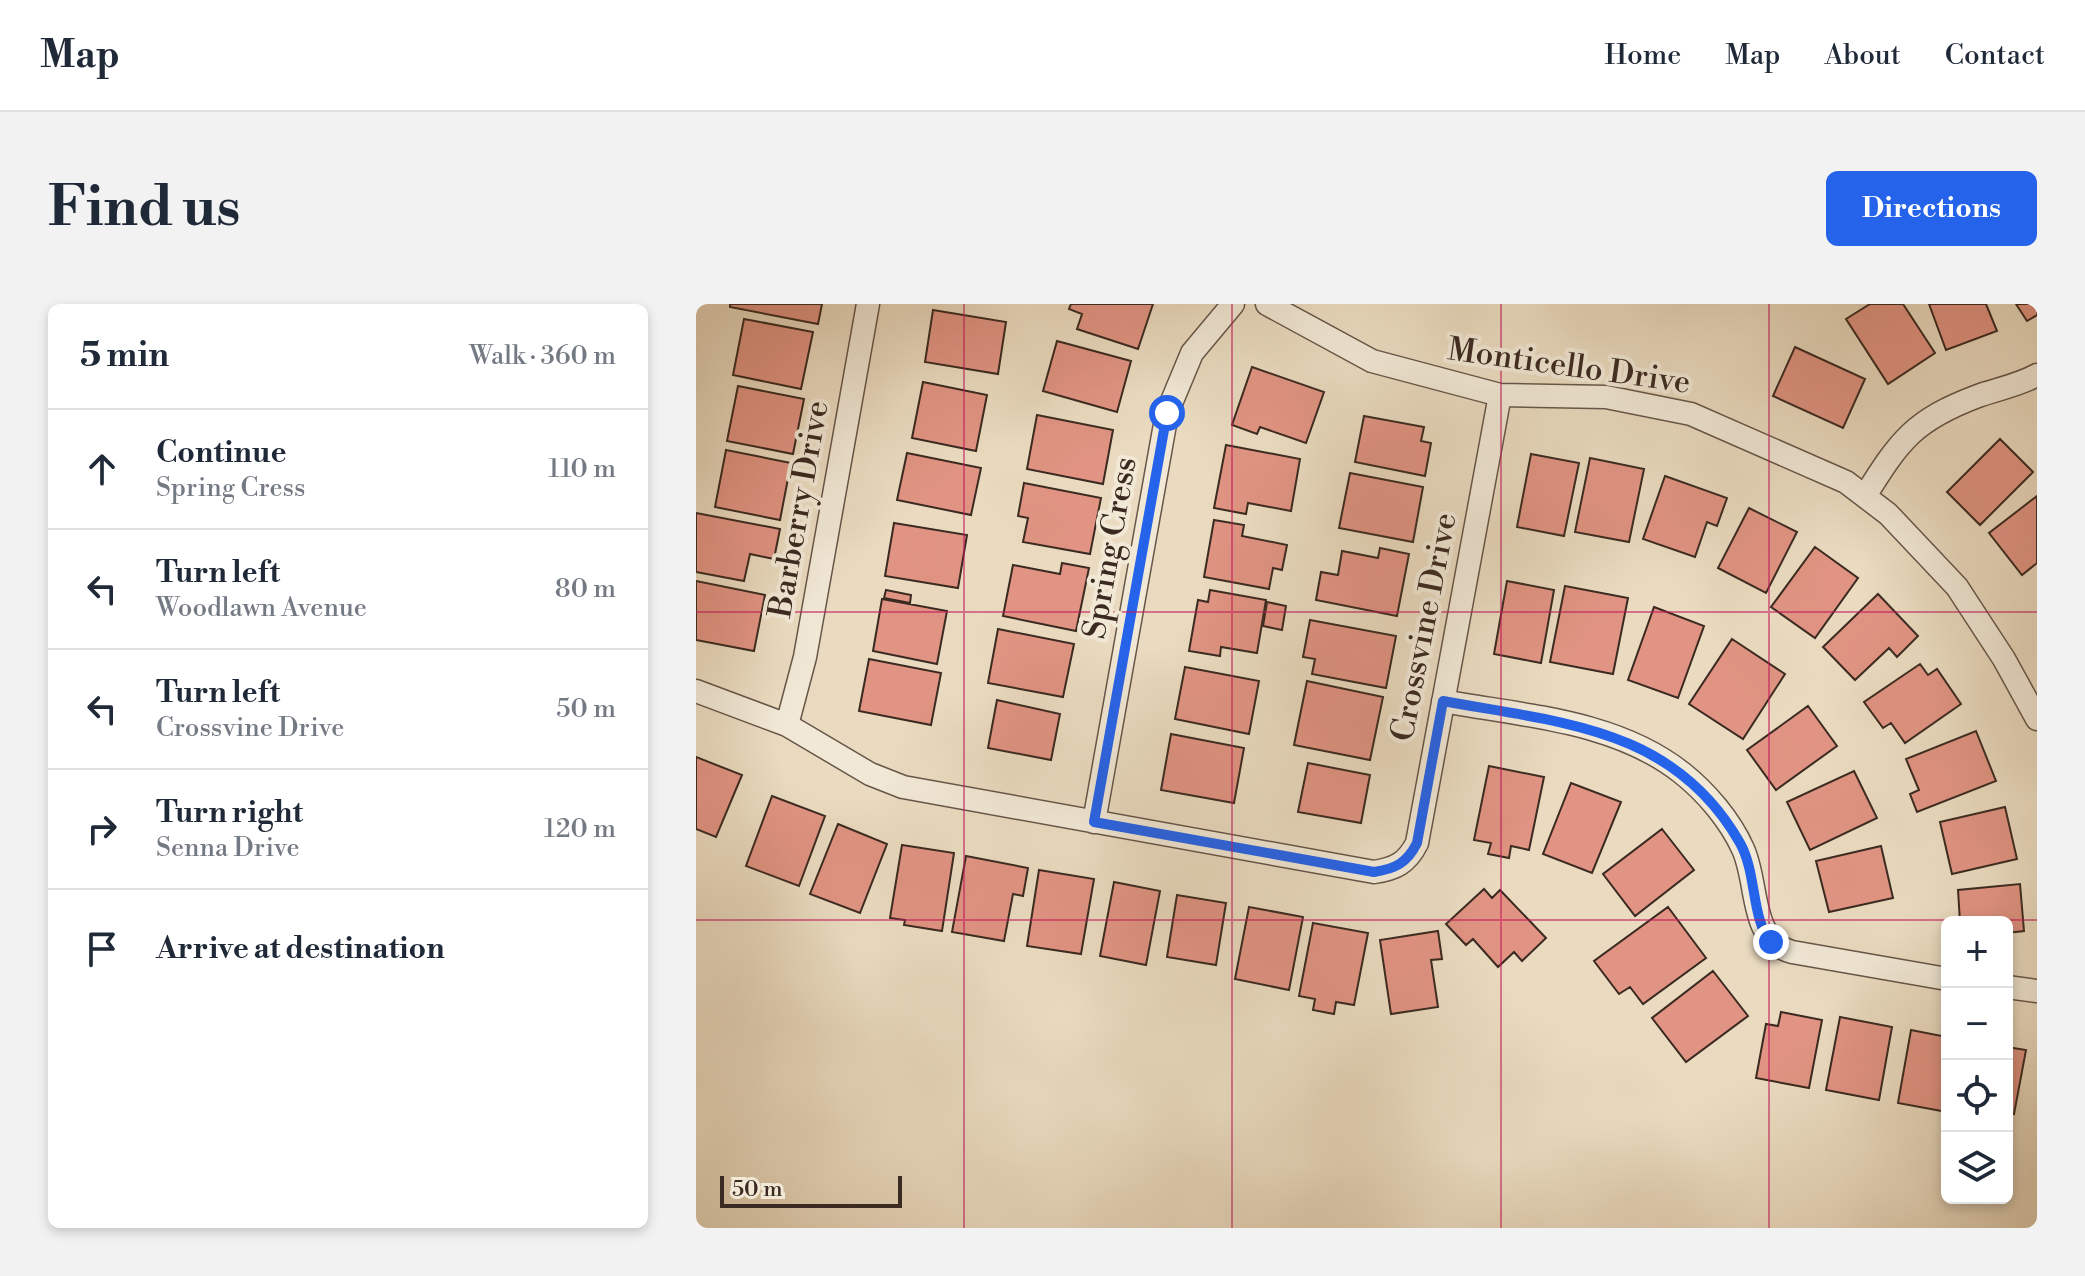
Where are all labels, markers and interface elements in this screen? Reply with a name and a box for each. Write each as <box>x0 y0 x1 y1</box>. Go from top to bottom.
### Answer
text: Map <box>40 32 120 79</box>
text: Home <box>1605 38 1681 73</box>
text: Map <box>1725 38 1780 73</box>
text: About <box>1824 38 1901 73</box>
text: Contact <box>1945 38 2045 73</box>
button: Directions <box>1826 171 2037 246</box>
text: Find us <box>48 173 241 243</box>
street label: Monticello Drive <box>1445 329 1693 403</box>
text: 5 min <box>80 335 169 377</box>
text: Walk · 360 m <box>469 340 616 372</box>
route start <box>1149 395 1185 431</box>
street label: Barberry Drive <box>760 397 838 622</box>
text: Continue <box>156 434 287 472</box>
icon: ahead <box>80 447 124 491</box>
text: 110 m <box>548 453 616 485</box>
street label: Spring Cress <box>1074 454 1146 642</box>
text: Spring Cress <box>156 472 305 504</box>
street label: Crossvine Drive <box>1382 509 1466 745</box>
text: Turn left <box>156 554 280 592</box>
icon: left <box>80 567 124 611</box>
text: 80 m <box>555 573 616 605</box>
text: Woodlawn Avenue <box>156 592 367 624</box>
text: Turn left <box>156 674 280 712</box>
icon: left <box>80 687 124 731</box>
text: 50 m <box>556 693 616 725</box>
text: Crossvine Drive <box>156 712 344 744</box>
text: Turn right <box>156 794 303 832</box>
icon: right <box>80 807 124 851</box>
text: 120 m <box>544 813 616 845</box>
text: Senna Drive <box>156 832 300 864</box>
map controls <box>1941 916 2013 1204</box>
button: + <box>1941 916 2013 988</box>
route end <box>1753 924 1789 960</box>
icon: arrive <box>80 927 124 971</box>
text: Arrive at destination <box>156 930 445 968</box>
button: − <box>1941 988 2013 1060</box>
button: locate <box>1941 1060 2013 1132</box>
button: layers <box>1941 1132 2013 1204</box>
scale bar <box>720 1172 902 1208</box>
text: 50 m <box>732 1176 783 1203</box>

